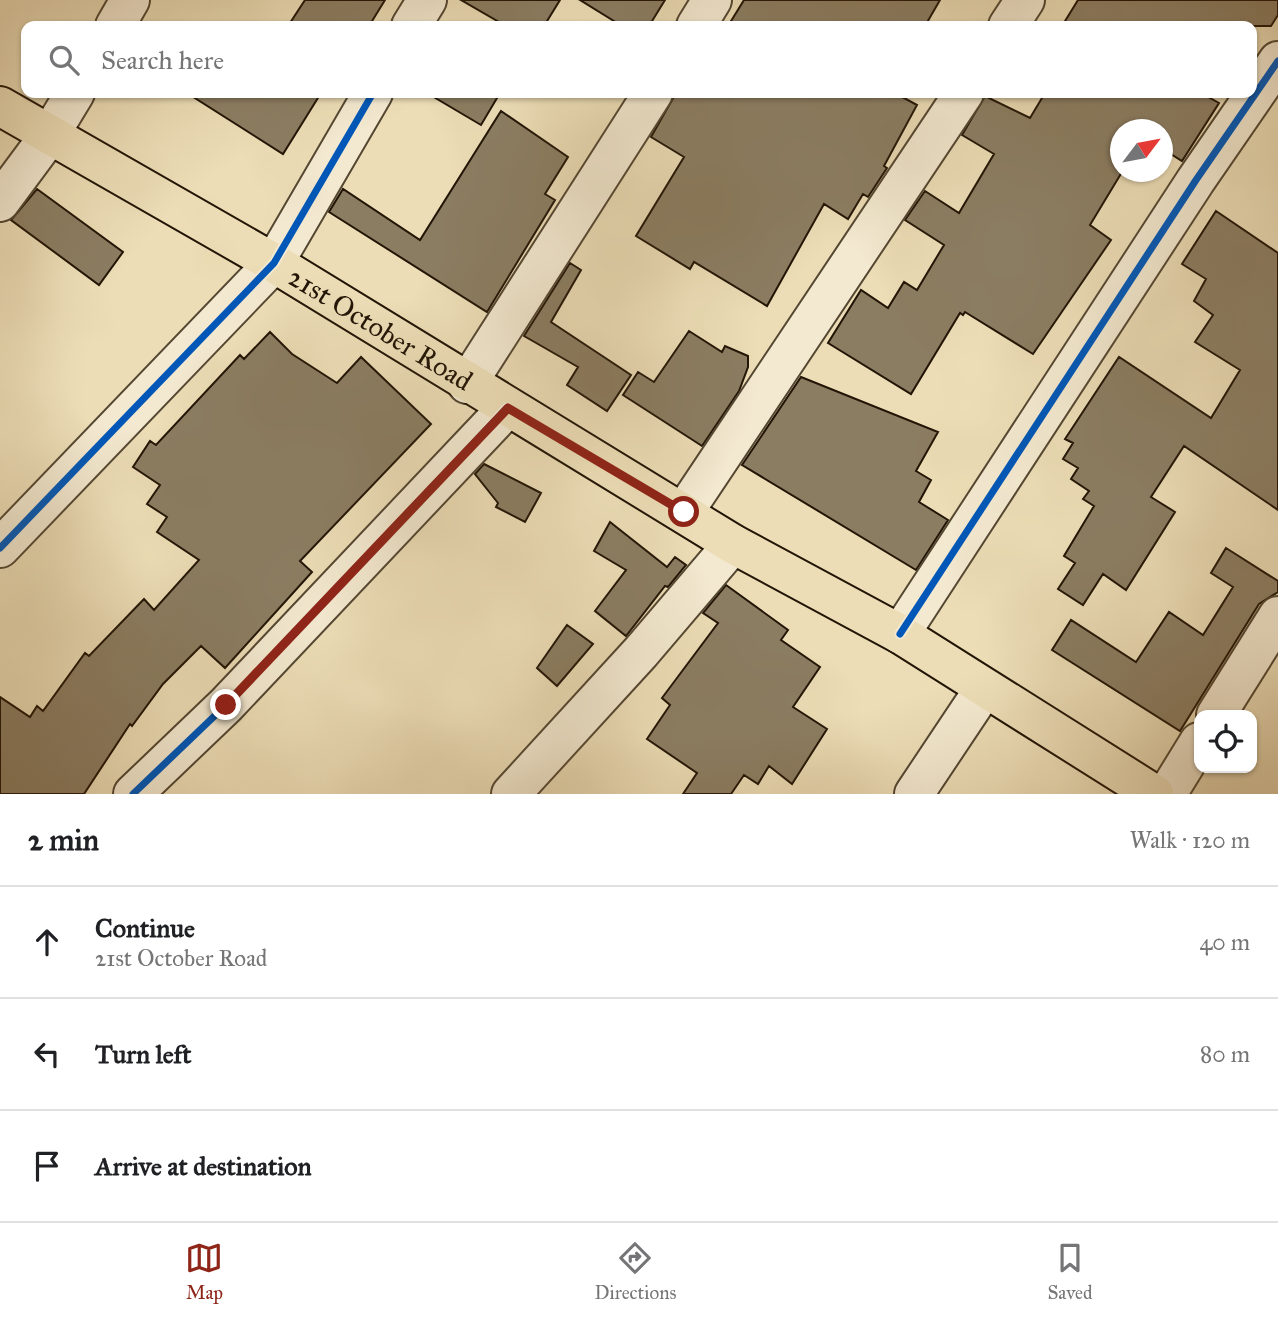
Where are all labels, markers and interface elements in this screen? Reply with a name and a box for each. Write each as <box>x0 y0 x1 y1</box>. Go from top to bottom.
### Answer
search box <box>21 21 1257 98</box>
icon: search <box>45 41 83 79</box>
text: Search here <box>101 44 224 76</box>
north arrow <box>1110 119 1173 182</box>
street label: 21st October Road <box>282 259 479 398</box>
route start <box>668 496 699 527</box>
route end <box>210 689 241 720</box>
map controls <box>1194 710 1257 773</box>
button: locate <box>1194 710 1257 773</box>
text: 2 min <box>28 822 99 858</box>
text: Walk · 120 m <box>1130 826 1250 854</box>
text: Continue <box>95 912 195 944</box>
icon: ahead <box>28 923 66 961</box>
text: 40 m <box>1200 928 1250 956</box>
text: 21st October Road <box>95 944 267 972</box>
icon: left <box>28 1035 66 1073</box>
text: Turn left <box>95 1038 191 1070</box>
text: 80 m <box>1200 1040 1250 1068</box>
icon: arrive <box>28 1147 66 1185</box>
text: Arrive at destination <box>95 1150 312 1182</box>
tab: Map <box>185 1239 223 1304</box>
tab: Directions <box>594 1239 676 1304</box>
tab: Saved <box>1047 1239 1093 1304</box>

